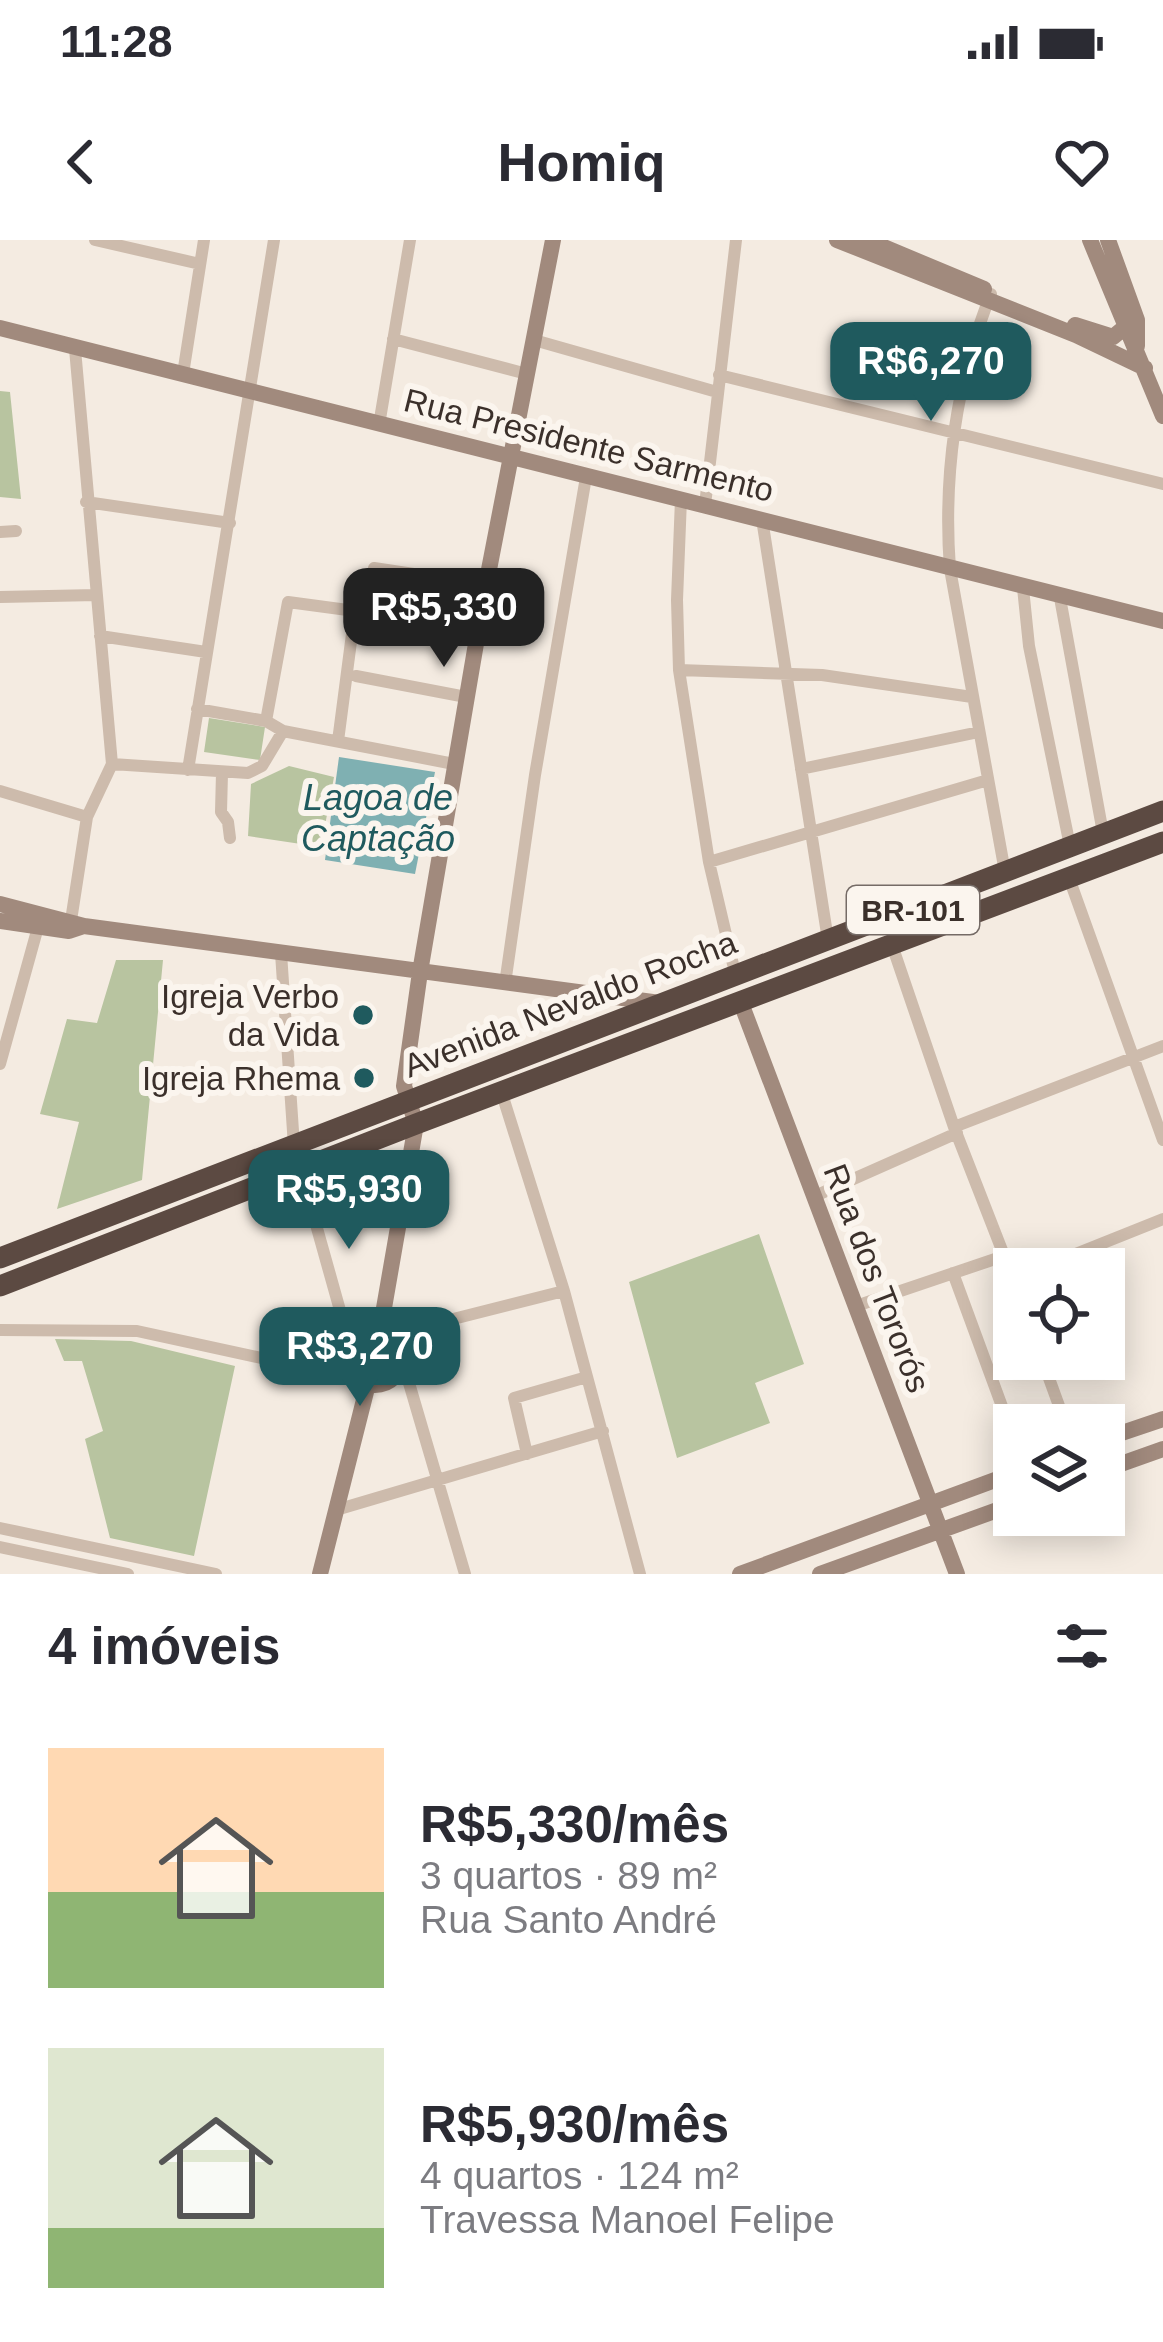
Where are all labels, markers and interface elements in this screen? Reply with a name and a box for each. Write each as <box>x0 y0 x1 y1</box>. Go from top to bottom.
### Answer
text: 11:28 <box>60 16 173 67</box>
icon: back <box>48 129 114 195</box>
icon: heart <box>1049 129 1115 195</box>
text: Homiq <box>498 132 666 192</box>
pin: R$6,270 <box>820 322 1042 424</box>
text: R$6,270 <box>857 339 1005 382</box>
street label: Rua Presidente Sarmento <box>400 381 778 509</box>
pin: R$5,330 <box>333 568 555 670</box>
text: R$5,330 <box>370 585 518 628</box>
water label: Lagoa de Captação <box>301 777 455 859</box>
road number: BR-101 <box>847 886 979 934</box>
street label: Avenida Nevaldo Rocha <box>398 923 742 1085</box>
place label: Igreja Verbo da Vida <box>161 978 340 1053</box>
marker: Igreja Verbo da Vida <box>350 1002 376 1028</box>
place label: Igreja Rhema <box>142 1060 341 1097</box>
marker: Igreja Rhema <box>351 1065 377 1091</box>
pin: R$5,930 <box>238 1150 460 1252</box>
street label: Rua dos Tororós <box>816 1159 938 1397</box>
text: R$5,930 <box>275 1167 423 1210</box>
map controls <box>993 1248 1125 1536</box>
button: locate <box>993 1248 1125 1380</box>
pin: R$3,270 <box>249 1307 471 1409</box>
text: R$3,270 <box>286 1324 434 1367</box>
button: layers <box>993 1404 1125 1536</box>
icon: filters <box>1049 1613 1115 1679</box>
text: 4 imóveis <box>48 1618 280 1675</box>
icon: home <box>144 1796 288 1940</box>
text: R$5,330/mês <box>420 1796 729 1853</box>
text: 3 quartos · 89 m² <box>420 1854 717 1897</box>
text: Rua Santo André <box>420 1898 717 1941</box>
icon: home <box>144 2096 288 2240</box>
text: R$5,930/mês <box>420 2096 729 2153</box>
text: 4 quartos · 124 m² <box>420 2154 739 2197</box>
text: Travessa Manoel Felipe <box>420 2198 835 2241</box>

